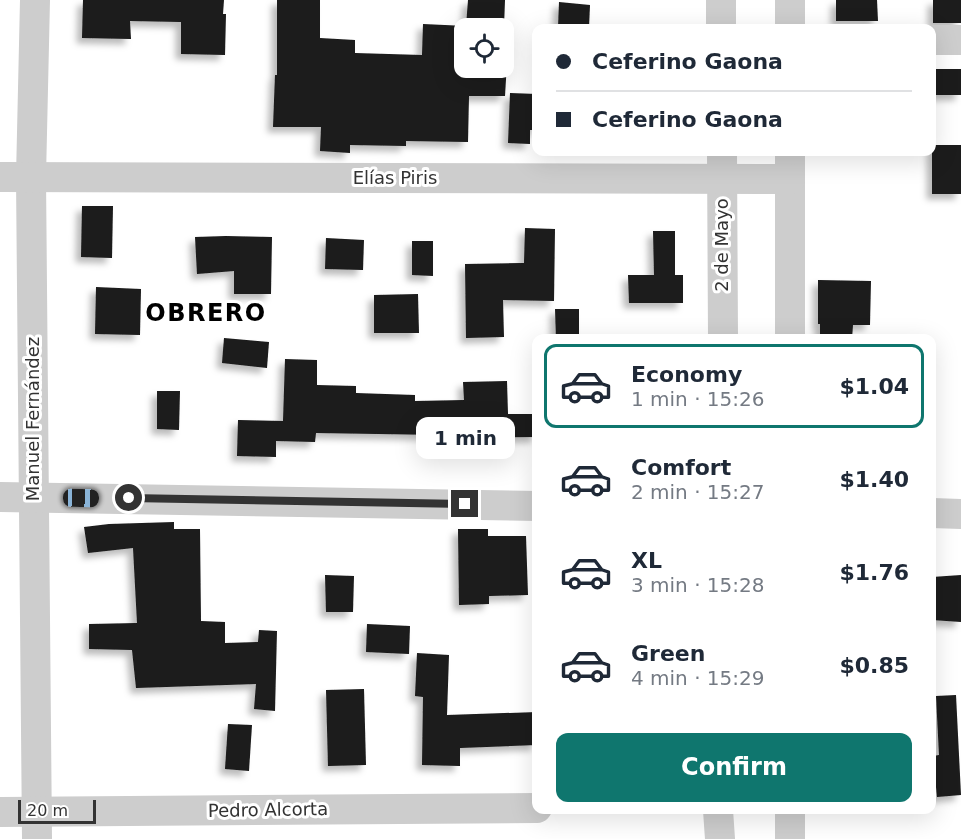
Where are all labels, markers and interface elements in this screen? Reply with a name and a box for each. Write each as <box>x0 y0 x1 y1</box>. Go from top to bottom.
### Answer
map controls <box>454 18 514 78</box>
button: locate <box>454 18 514 78</box>
text: Ceferino Gaona <box>592 49 783 74</box>
text: Ceferino Gaona <box>592 107 783 132</box>
street label: Elías Piris <box>353 167 437 188</box>
street label: 2 de Mayo <box>711 198 732 292</box>
district label: OBRERO <box>145 299 267 327</box>
street label: Manuel Fernández <box>22 337 43 501</box>
icon: car <box>559 359 613 413</box>
text: Economy <box>631 362 742 387</box>
text: $1.04 <box>839 374 909 399</box>
text: 1 min · 15:26 <box>631 387 765 411</box>
callout: 1 min <box>416 417 514 459</box>
text: 1 min <box>434 426 497 450</box>
icon: car <box>559 452 613 506</box>
text: Comfort <box>631 455 731 480</box>
text: $1.40 <box>839 467 909 492</box>
text: 2 min · 15:27 <box>631 480 765 504</box>
route start <box>115 484 142 511</box>
car <box>63 489 99 507</box>
route end <box>451 490 478 517</box>
icon: car <box>559 545 613 599</box>
text: XL <box>631 548 662 573</box>
text: $1.76 <box>839 560 909 585</box>
text: 3 min · 15:28 <box>631 573 765 597</box>
icon: car <box>559 638 613 692</box>
text: Green <box>631 641 705 666</box>
text: $0.85 <box>839 653 909 678</box>
text: 4 min · 15:29 <box>631 666 765 690</box>
button: Confirm <box>556 733 912 802</box>
scale bar <box>18 797 96 824</box>
street label: Pedro Alcorta <box>208 798 328 821</box>
text: 20 m <box>27 801 68 820</box>

